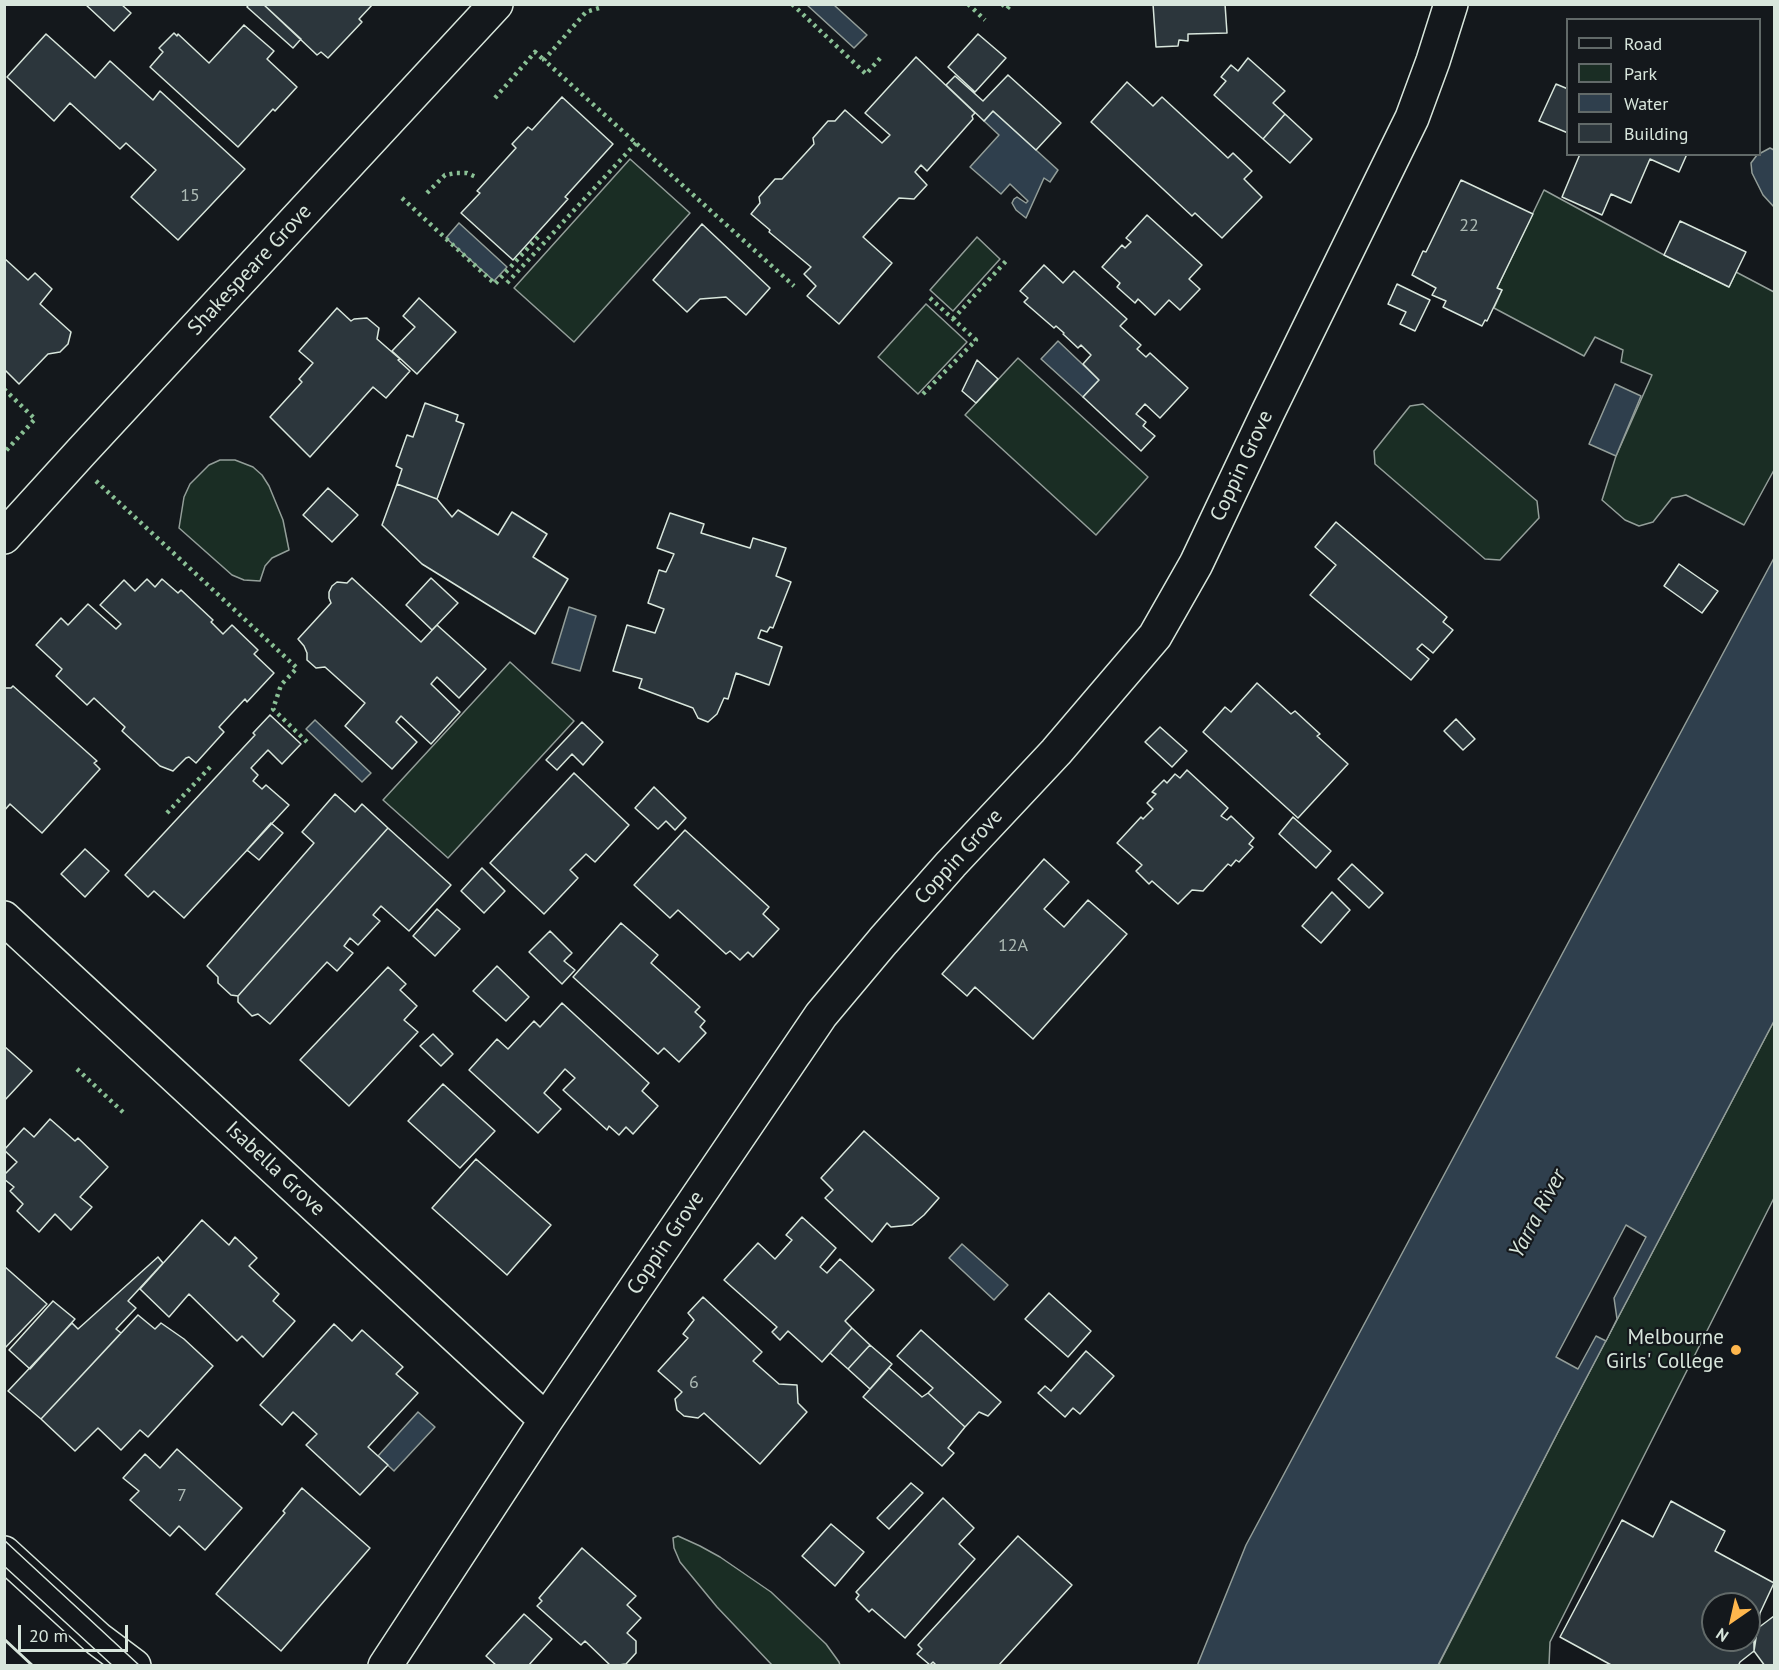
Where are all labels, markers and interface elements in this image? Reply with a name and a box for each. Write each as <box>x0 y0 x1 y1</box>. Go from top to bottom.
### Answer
legend <box>1566 18 1761 156</box>
text: Road <box>1624 32 1662 55</box>
text: Park <box>1624 62 1657 85</box>
text: Water <box>1624 92 1668 115</box>
text: Building <box>1624 122 1688 145</box>
house number: 15 <box>180 185 200 207</box>
street label: Shakespeare Grove <box>183 199 317 341</box>
house number: 22 <box>1459 215 1479 237</box>
street label: Coppin Grove <box>1205 407 1279 525</box>
street label: Coppin Grove <box>910 804 1008 910</box>
house number: 12A <box>998 935 1028 957</box>
street label: Isabella Grove <box>220 1116 330 1222</box>
water label: Yarra River <box>1504 1165 1572 1263</box>
street label: Coppin Grove <box>622 1186 710 1300</box>
place label: Melbourne Girls' College <box>1606 1325 1724 1375</box>
marker: Melbourne Girls' College <box>1729 1343 1743 1357</box>
house number: 6 <box>689 1372 699 1394</box>
house number: 7 <box>177 1485 187 1507</box>
north arrow <box>1701 1592 1761 1652</box>
scale bar <box>21 1613 130 1651</box>
text: 20 m <box>29 1624 68 1647</box>
text: N <box>1712 1624 1732 1646</box>

